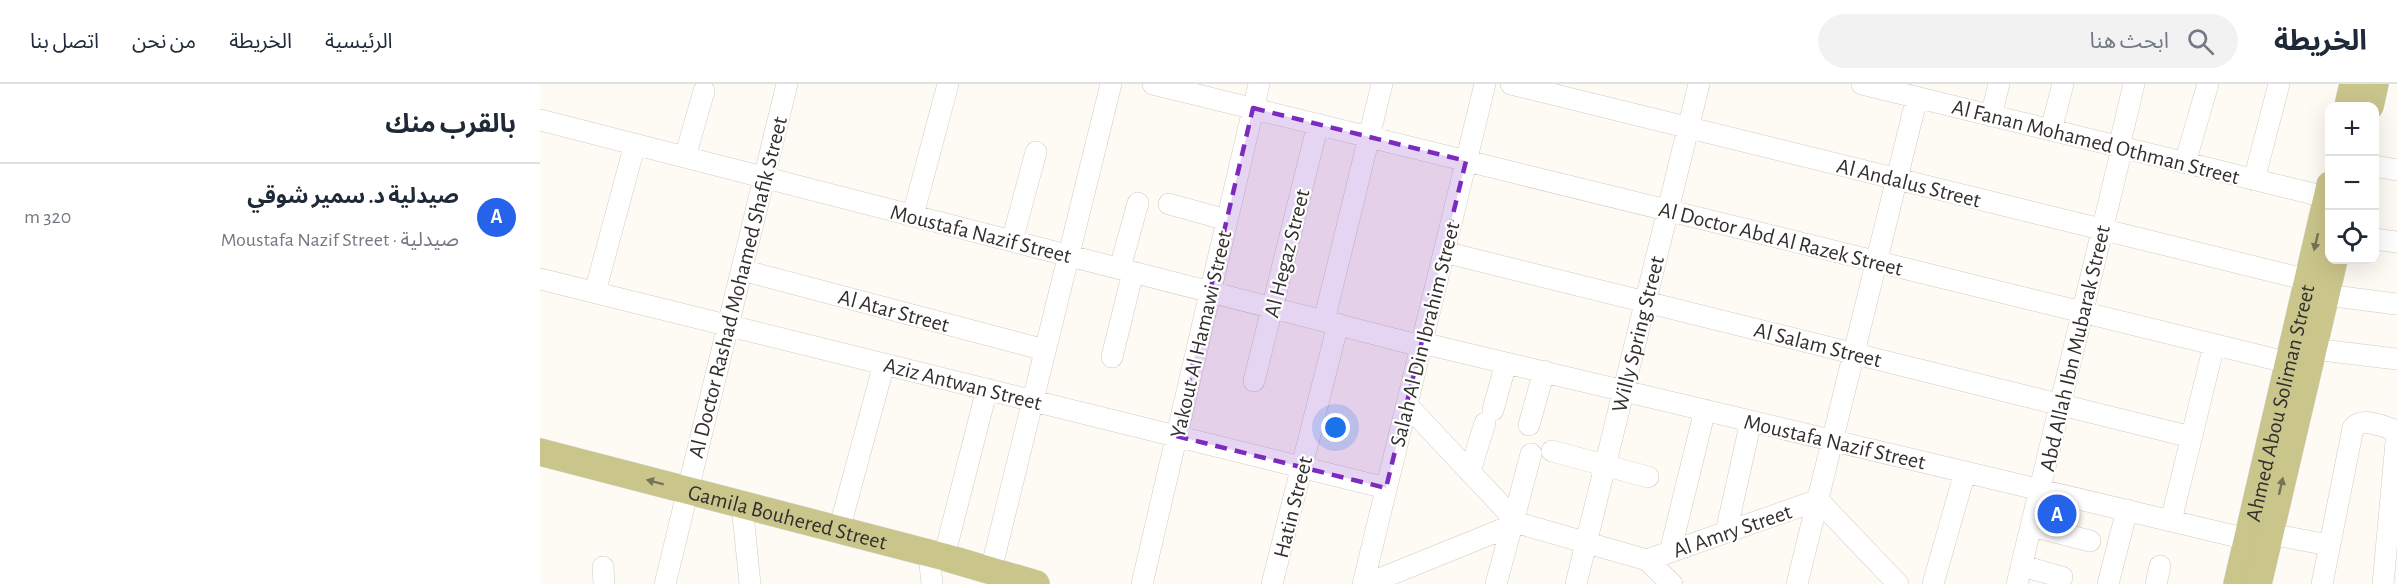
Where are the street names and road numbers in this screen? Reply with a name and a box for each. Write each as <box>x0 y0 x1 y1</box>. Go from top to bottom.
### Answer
street label: Al Fanan Mohamed Othman Street <box>1950 96 2242 188</box>
street label: Al Doctor Rashad Mohamed Shafik Street <box>685 114 791 460</box>
street label: Al Andalus Street <box>1835 154 1983 211</box>
street label: Al Hegaz Street <box>1260 187 1314 320</box>
street label: Al Doctor Abd Al Razek Street <box>1657 198 1905 280</box>
street label: Moustafa Nazif Street <box>888 201 1073 267</box>
street label: Salah Al Din Ibrahim Street <box>1386 220 1464 449</box>
street label: Abd Allah Ibn Mubarak Street <box>2036 223 2114 473</box>
street label: Yakout Al Hamawi Street <box>1166 228 1236 440</box>
street label: Willy Spring Street <box>1608 254 1668 415</box>
street label: Ahmed Abou Soliman Street <box>2242 283 2318 524</box>
street label: Al Atar Street <box>836 286 951 336</box>
street label: Al Salam Street <box>1752 319 1884 371</box>
street label: Aziz Antwan Street <box>882 354 1044 414</box>
street label: Moustafa Nazif Street <box>1742 410 1928 474</box>
street label: Hatin Street <box>1270 454 1316 560</box>
street label: Gamila Bouhered Street <box>686 481 889 554</box>
street label: Al Amry Street <box>1670 500 1794 562</box>

